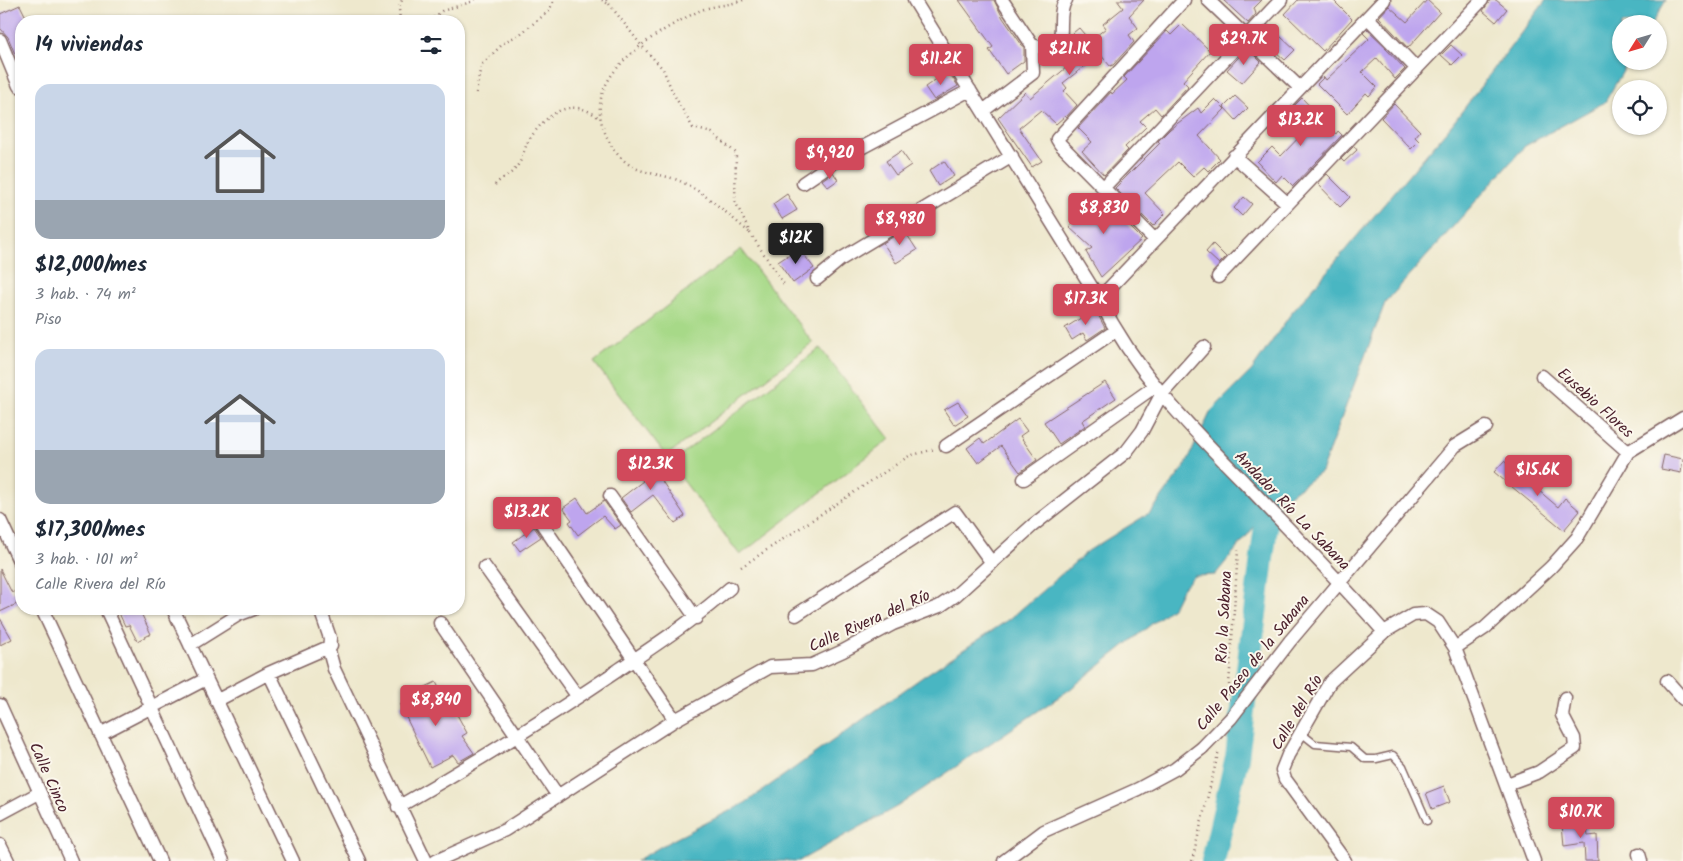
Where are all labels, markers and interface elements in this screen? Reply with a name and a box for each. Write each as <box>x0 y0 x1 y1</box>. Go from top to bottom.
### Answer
north arrow <box>1612 15 1668 70</box>
map controls <box>1612 15 1667 135</box>
pin: $29.7K <box>1203 23 1285 66</box>
text: $29.7K <box>1220 27 1268 52</box>
text: 14 viviendas <box>35 29 143 62</box>
icon: filters <box>417 31 445 59</box>
pin: $21.1K <box>1029 34 1111 76</box>
text: $21.1K <box>1049 37 1091 62</box>
pin: $11.2K <box>900 44 982 86</box>
text: $11.2K <box>920 47 962 72</box>
button: locate <box>1612 80 1667 135</box>
pin: $13.2K <box>1260 104 1342 147</box>
text: $13.2K <box>1278 108 1324 133</box>
icon: home <box>195 116 285 206</box>
pin: $9,920 <box>789 138 871 180</box>
text: $9,920 <box>806 141 854 166</box>
pin: $8,830 <box>1063 192 1145 235</box>
text: $8,830 <box>1079 196 1129 221</box>
pin: $8,980 <box>859 204 941 246</box>
text: $8,980 <box>876 207 924 232</box>
pin: $12K <box>766 222 826 265</box>
text: $12K <box>779 226 813 251</box>
text: $12,000/mes <box>35 249 147 282</box>
text: 3 hab. · 74 m² <box>35 282 136 307</box>
pin: $17.3K <box>1045 284 1127 326</box>
text: $17.3K <box>1064 287 1108 312</box>
text: Piso <box>35 307 62 332</box>
street label: Eusebio Flores <box>1551 362 1639 445</box>
icon: home <box>195 381 285 471</box>
street label: Andador Río La Sabana <box>1228 445 1356 577</box>
pin: $12.3K <box>610 448 692 491</box>
text: $12.3K <box>628 452 674 477</box>
pin: $15.6K <box>1497 454 1579 497</box>
text: $15.6K <box>1516 458 1560 483</box>
pin: $13.2K <box>486 496 568 539</box>
text: $13.2K <box>504 500 550 525</box>
text: $17,300/mes <box>35 514 145 547</box>
text: 3 hab. · 101 m² <box>35 547 138 572</box>
street label: Río la Sabana <box>1210 570 1239 664</box>
text: Calle Rivera del Río <box>35 572 166 597</box>
street label: Calle Rivera del Río <box>805 583 934 659</box>
street label: Calle Paseo de la Sabana <box>1190 589 1316 737</box>
street label: Calle del Río <box>1265 670 1330 755</box>
pin: $8,840 <box>395 684 477 727</box>
text: $8,840 <box>411 688 461 713</box>
street label: Calle Cinco <box>22 738 75 817</box>
pin: $10.7K <box>1540 796 1622 839</box>
text: $10.7K <box>1559 800 1603 825</box>

